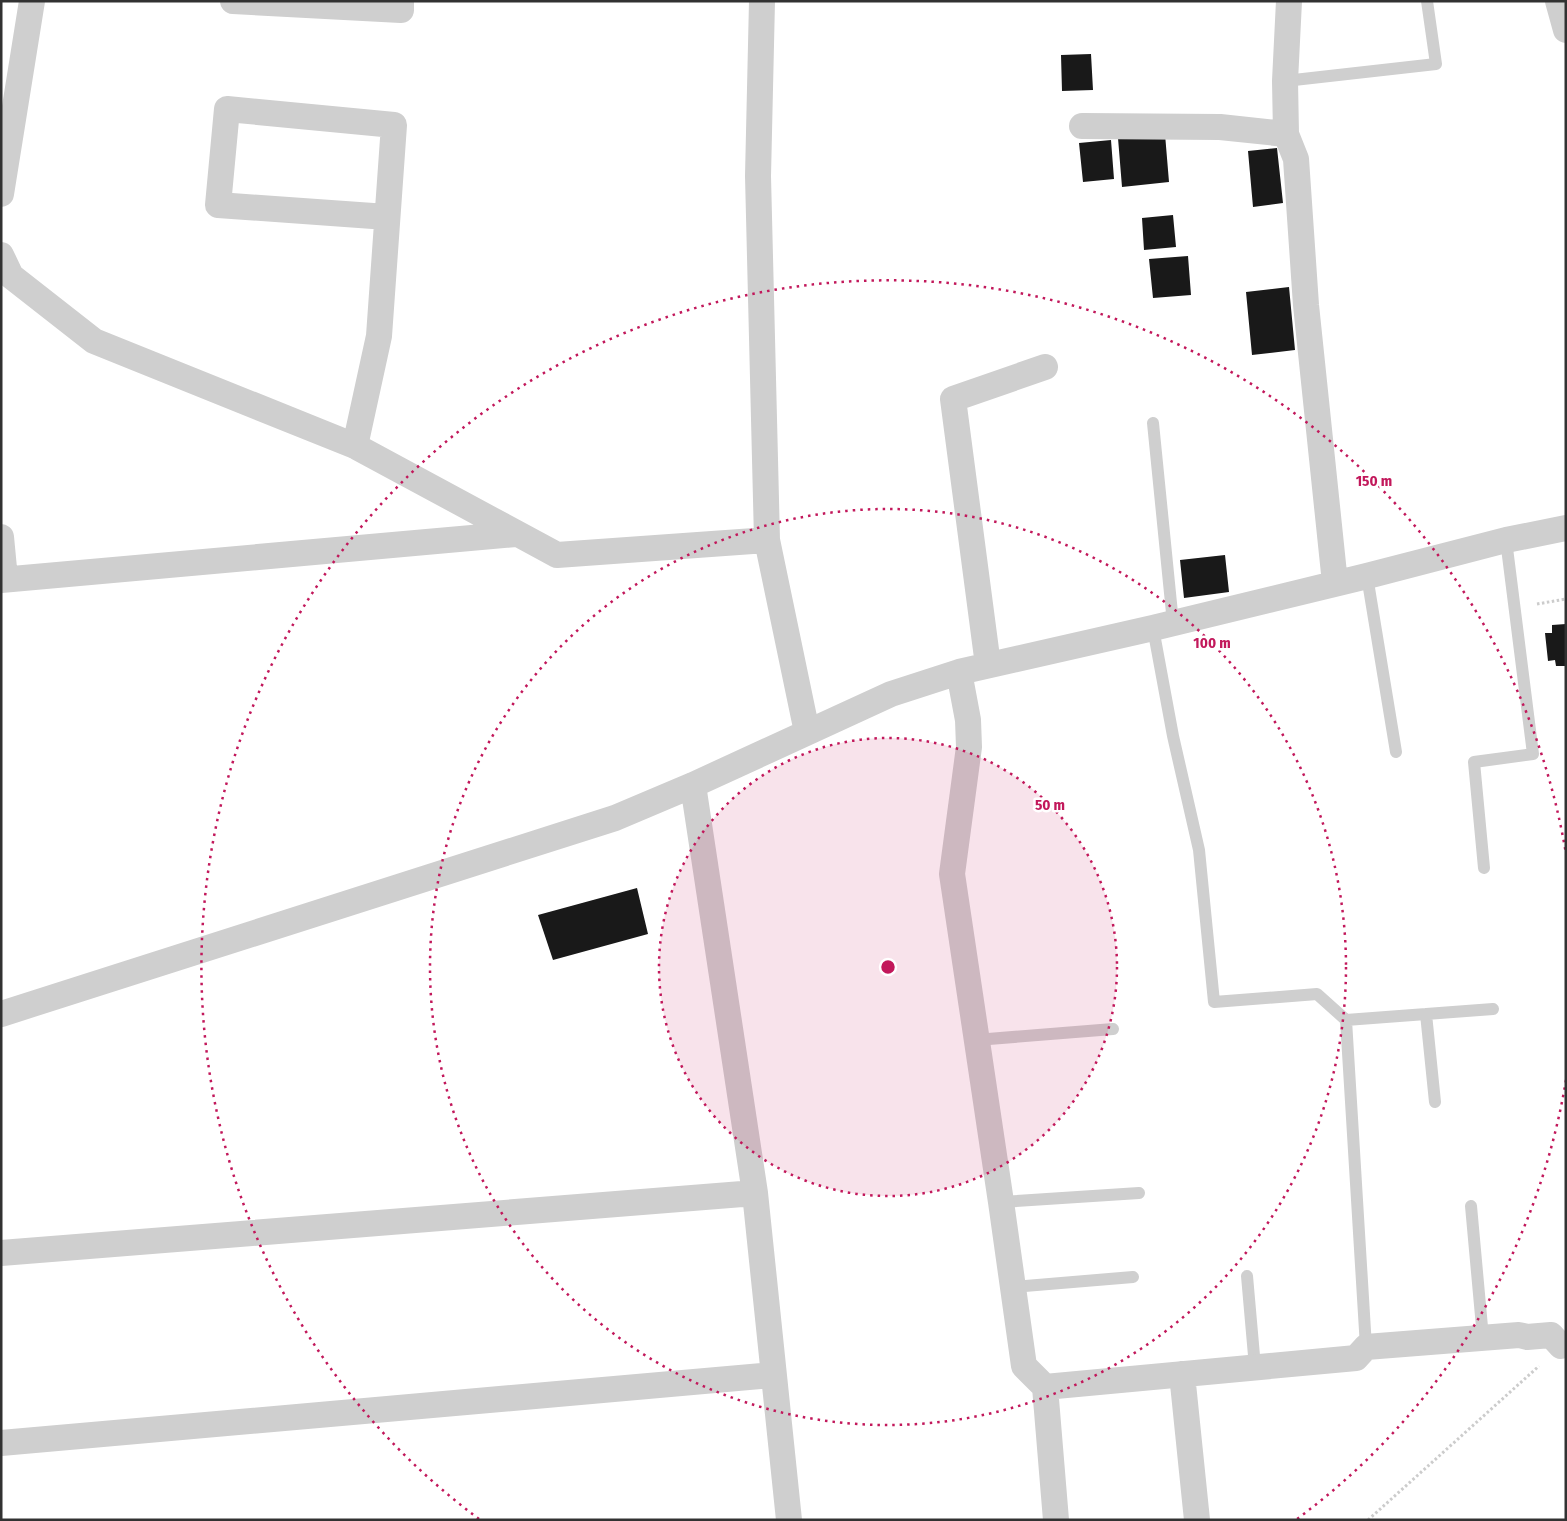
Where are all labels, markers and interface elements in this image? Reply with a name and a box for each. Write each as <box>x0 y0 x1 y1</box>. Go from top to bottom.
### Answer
text: 150 m <box>1356 472 1392 490</box>
text: 100 m <box>1193 634 1231 652</box>
text: 50 m <box>1035 796 1065 814</box>
centre of rings <box>879 958 897 976</box>

